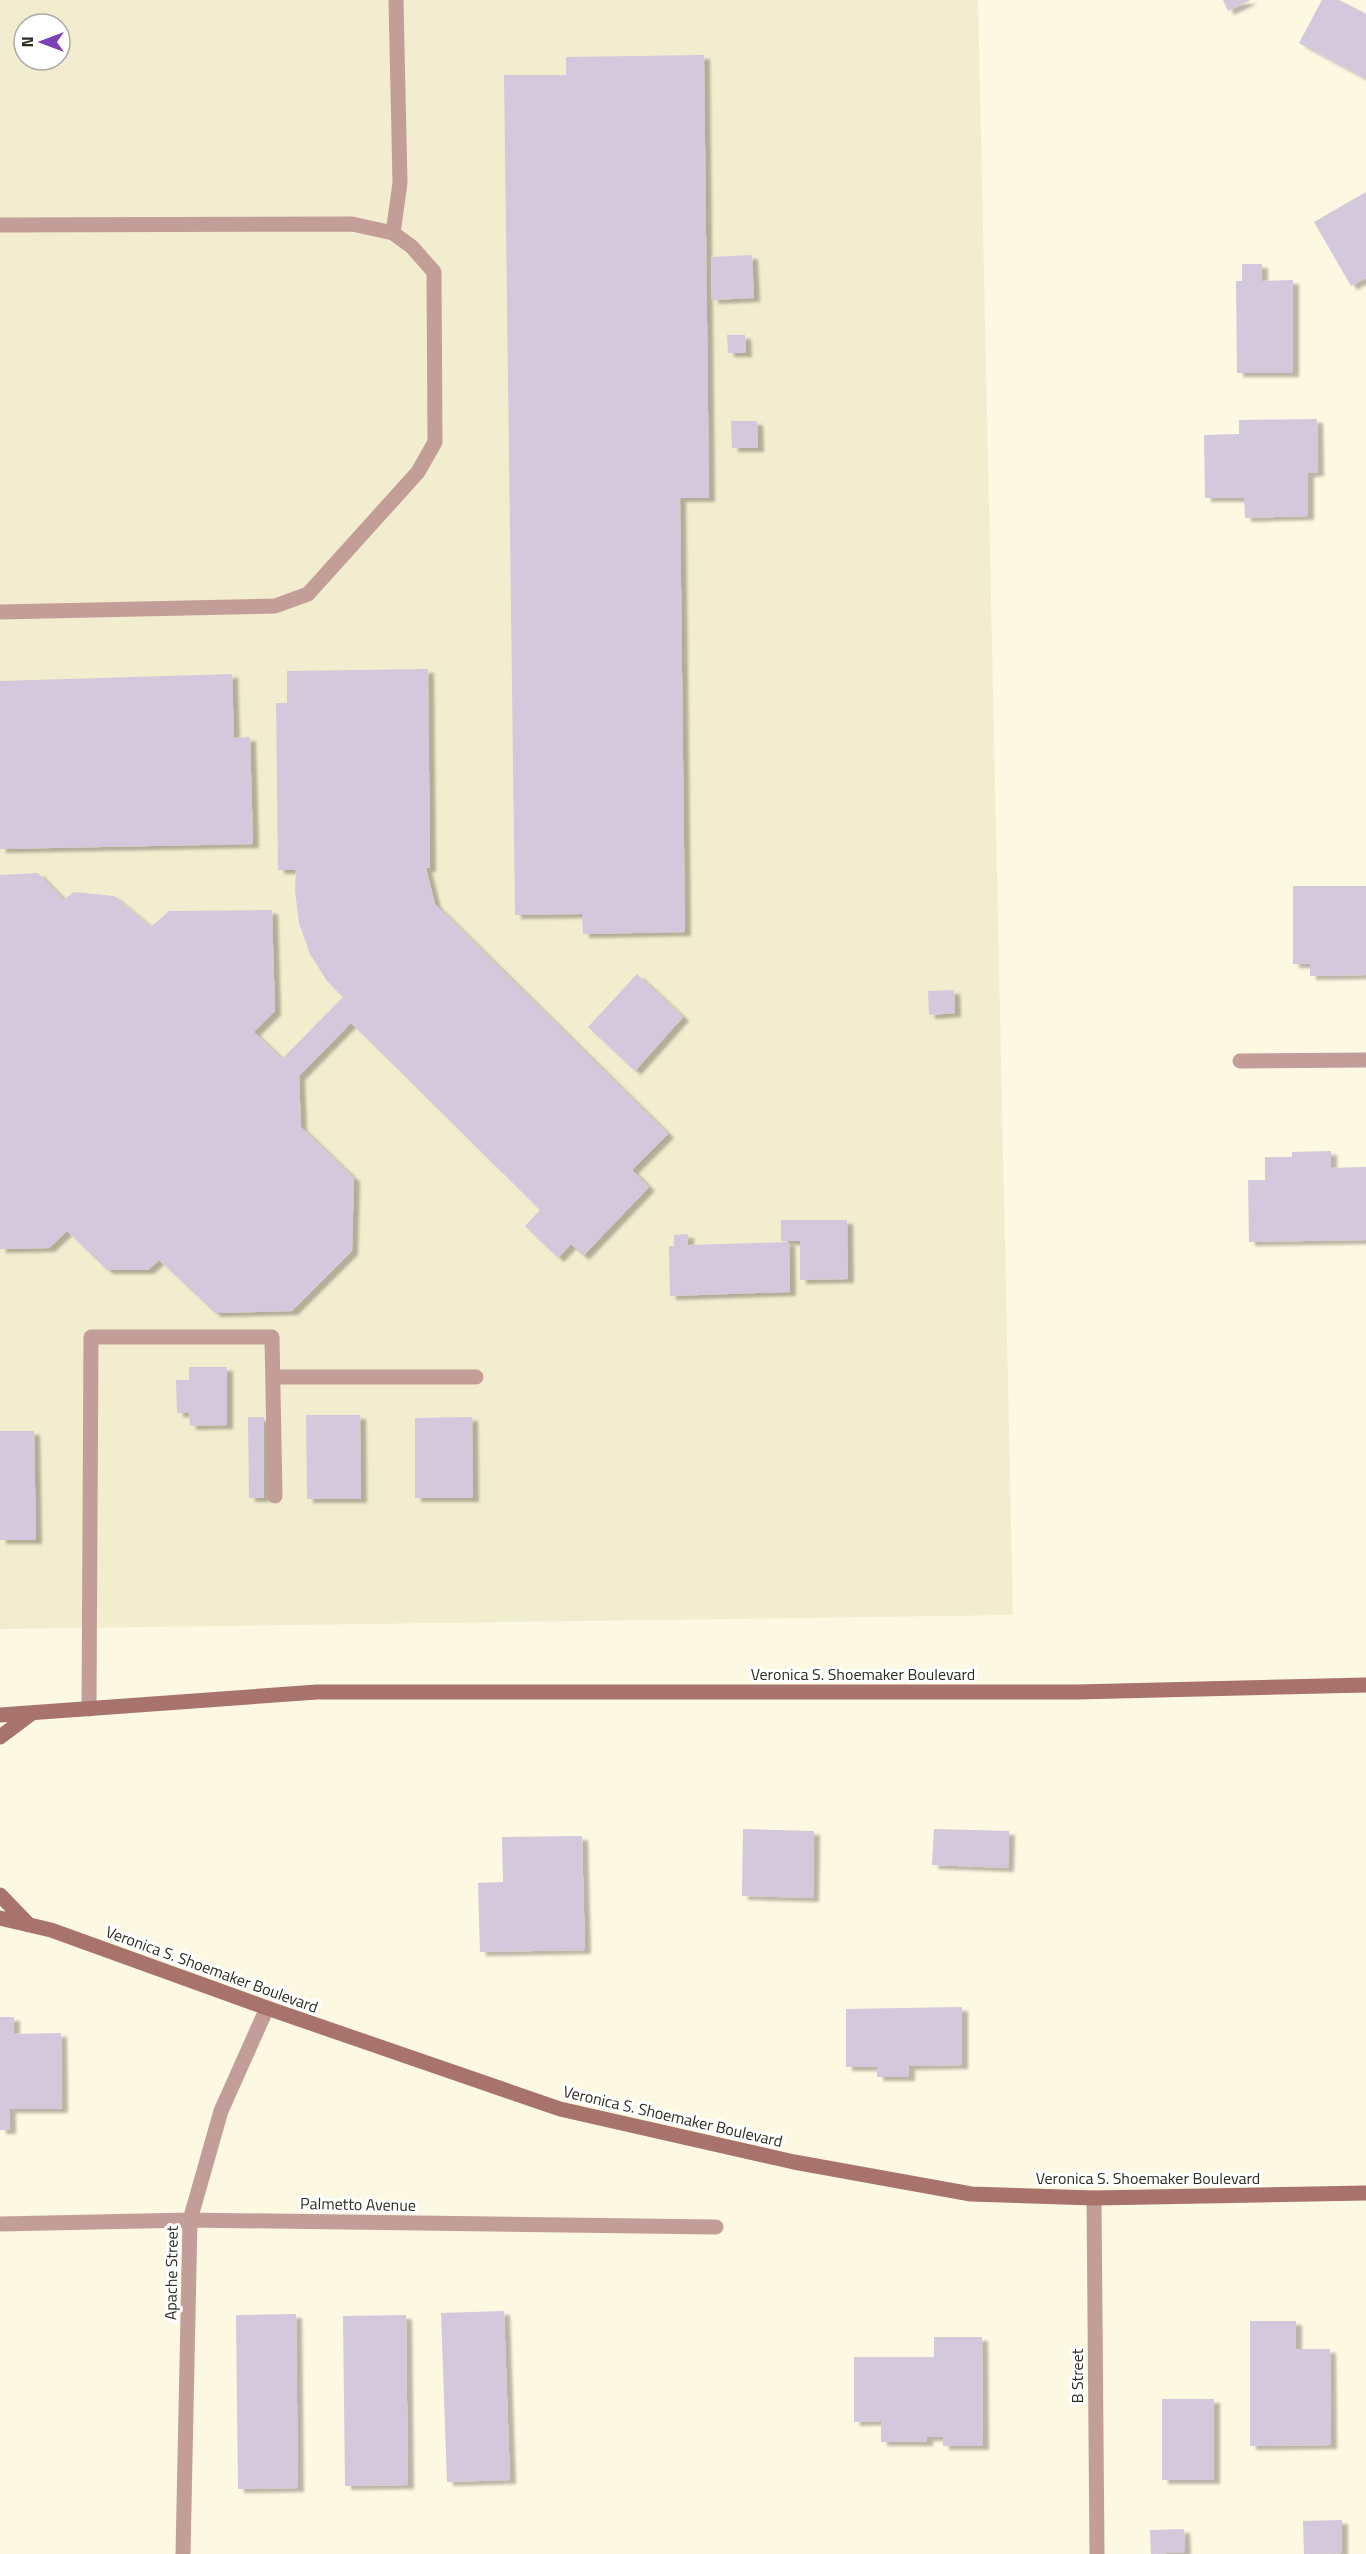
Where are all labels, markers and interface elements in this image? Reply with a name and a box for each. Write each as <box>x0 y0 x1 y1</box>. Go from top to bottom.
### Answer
north arrow <box>12 12 72 72</box>
text: N <box>15 36 39 48</box>
street label: Veronica S. Shoemaker Boulevard <box>751 1662 975 1686</box>
street label: Veronica S. Shoemaker Boulevard <box>102 1919 322 2019</box>
street label: Veronica S. Shoemaker Boulevard <box>561 2079 785 2153</box>
street label: Veronica S. Shoemaker Boulevard <box>1036 2166 1260 2190</box>
street label: Palmetto Avenue <box>300 2191 416 2217</box>
street label: Apache Street <box>158 2225 184 2320</box>
street label: B Street <box>1065 2348 1089 2403</box>

